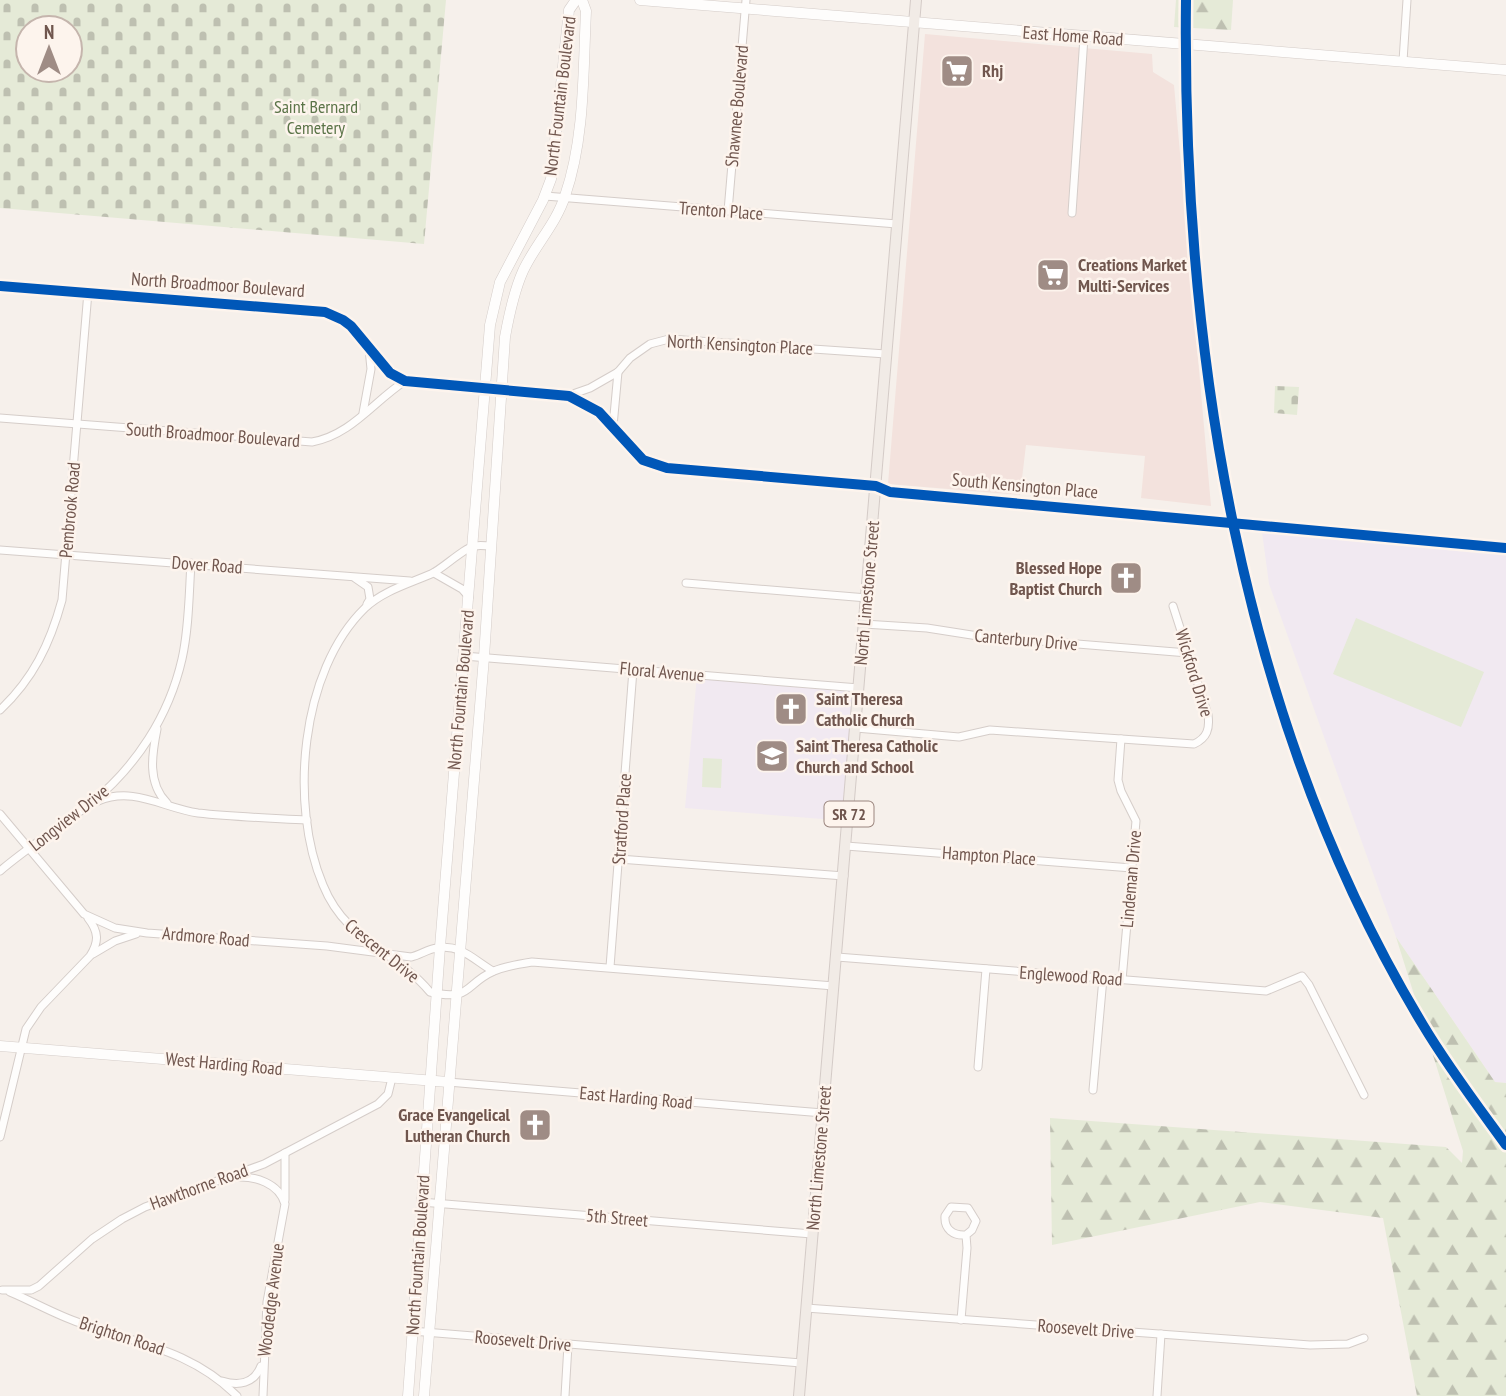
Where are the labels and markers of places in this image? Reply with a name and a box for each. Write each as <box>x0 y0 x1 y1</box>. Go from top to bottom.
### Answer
supermarket icon: Rhj <box>938 52 976 90</box>
place label: Rhj <box>982 59 1003 82</box>
place label: Creations Market Multi-Services <box>1078 253 1187 297</box>
supermarket icon: Creations Market Multi-Services <box>1034 256 1072 294</box>
place label: Blessed Hope Baptist Church <box>1009 556 1102 600</box>
church icon: Blessed Hope Baptist Church <box>1107 559 1145 597</box>
place label: Saint Theresa Catholic Church <box>816 687 915 731</box>
church icon: Saint Theresa Catholic Church <box>772 690 810 728</box>
place label: Saint Theresa Catholic Church and School <box>796 734 939 778</box>
school or university icon: Saint Theresa Catholic Church and School <box>753 737 791 775</box>
place label: Grace Evangelical Lutheran Church <box>398 1103 511 1147</box>
church icon: Grace Evangelical Lutheran Church <box>516 1106 554 1144</box>

